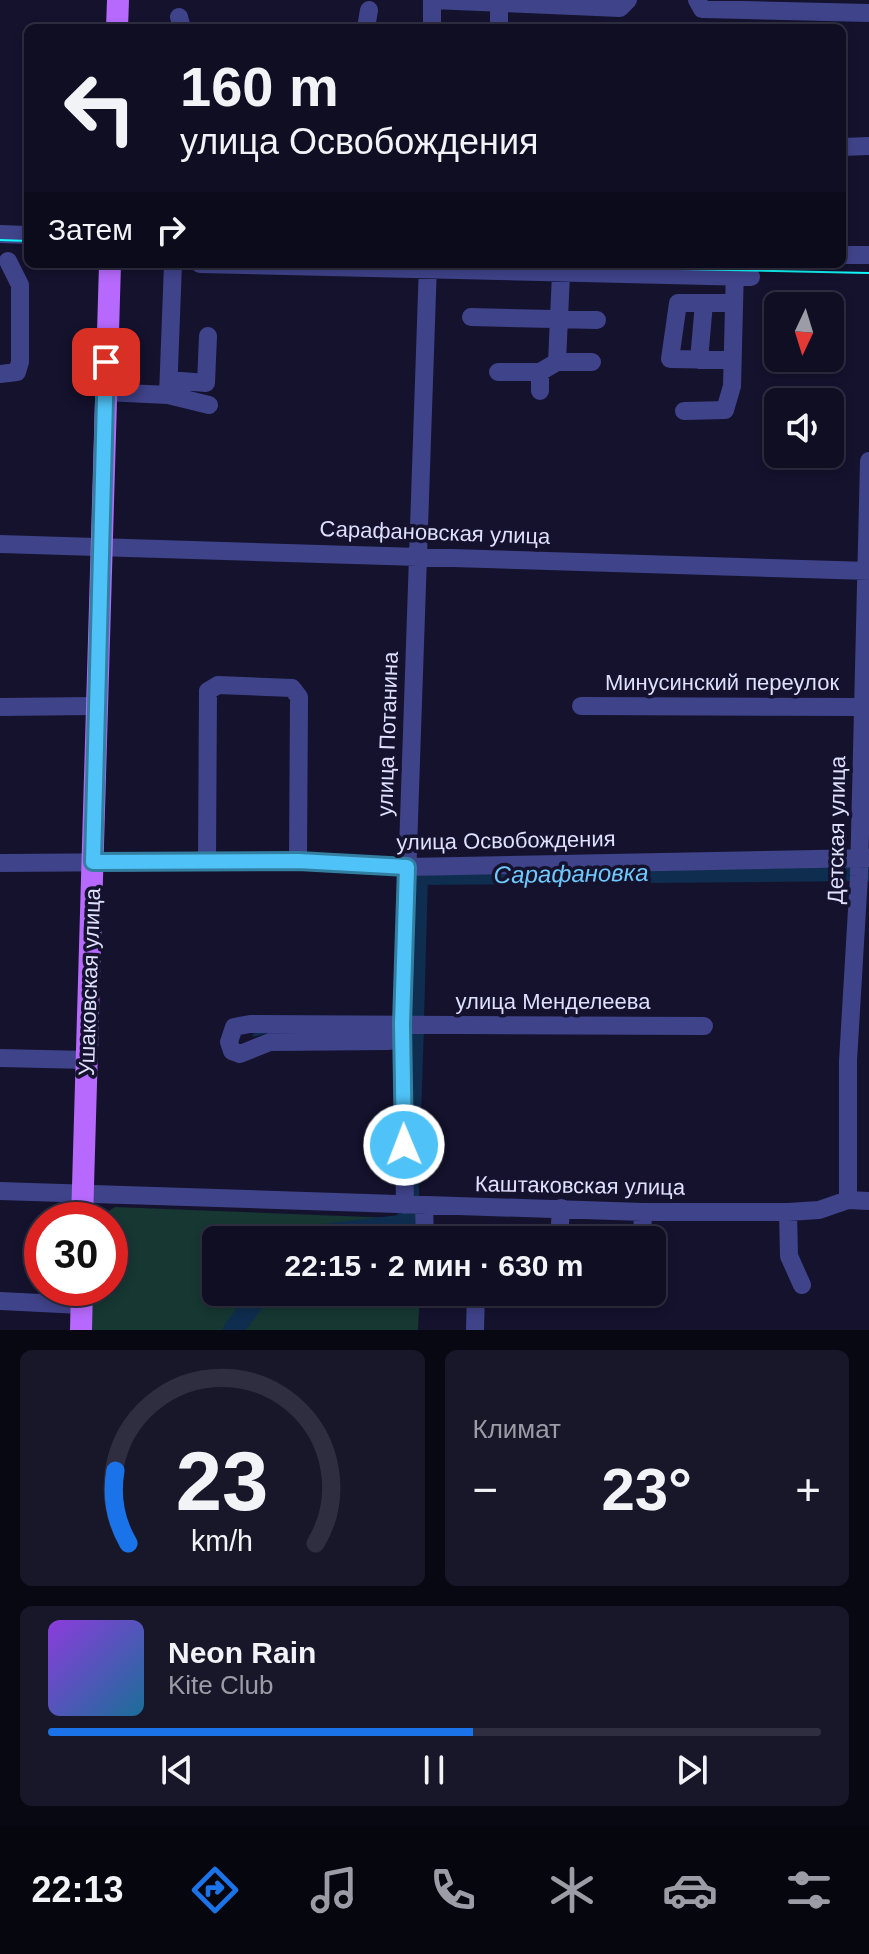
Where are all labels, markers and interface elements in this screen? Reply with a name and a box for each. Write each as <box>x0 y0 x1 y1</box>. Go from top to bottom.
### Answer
text: 160 m <box>180 55 339 118</box>
icon: left <box>48 56 152 160</box>
text: улица Освобождения <box>180 121 539 162</box>
icon: right <box>149 208 193 252</box>
text: Затем <box>48 213 133 246</box>
north arrow <box>764 292 844 372</box>
map controls <box>764 292 844 468</box>
pin <box>72 328 140 396</box>
icon: arrive <box>84 340 128 384</box>
button: sound <box>764 388 844 468</box>
street label: Сарафановская улица <box>319 516 552 549</box>
street label: улица Потанина <box>372 650 403 817</box>
street label: Минусинский переулок <box>605 670 839 695</box>
street label: Детская улица <box>823 755 850 904</box>
street label: улица Освобождения <box>396 826 616 855</box>
water label: Сарафановка <box>493 859 649 888</box>
street label: Ушаковская улица <box>74 887 105 1077</box>
street label: улица Менделеева <box>456 989 651 1014</box>
position arrow <box>362 1103 446 1187</box>
street label: Каштаковская улица <box>475 1171 686 1200</box>
speed limit sign: 30 <box>24 1202 128 1306</box>
text: 22:15 · 2 мин · 630 m <box>285 1249 583 1282</box>
text: Климат <box>473 1414 561 1444</box>
text: 23 <box>176 1435 269 1528</box>
text: 23° <box>601 1456 692 1523</box>
text: − <box>473 1465 498 1514</box>
text: + <box>795 1465 821 1514</box>
text: km/h <box>191 1525 253 1557</box>
text: Neon Rain <box>168 1636 316 1669</box>
text: Kite Club <box>168 1670 274 1700</box>
icon: previous <box>155 1748 199 1792</box>
icon: pause <box>412 1748 456 1792</box>
icon: next <box>670 1748 714 1792</box>
icon: directions <box>187 1862 243 1918</box>
icon: music <box>306 1862 362 1918</box>
icon: phone <box>425 1862 481 1918</box>
icon: climate <box>544 1862 600 1918</box>
icon: car <box>662 1862 718 1918</box>
icon: filters <box>781 1862 837 1918</box>
text: 22:13 <box>31 1869 124 1910</box>

